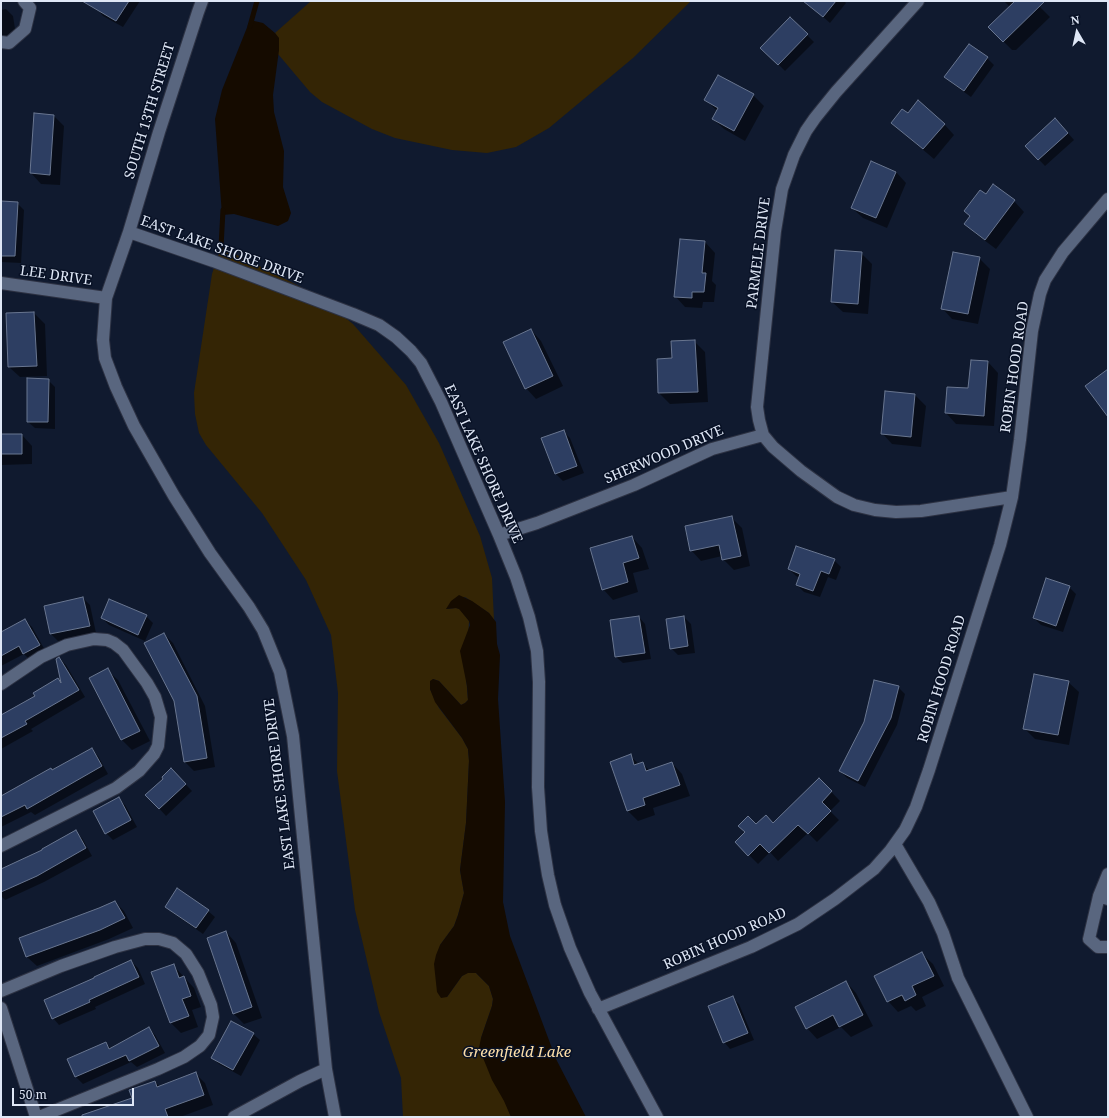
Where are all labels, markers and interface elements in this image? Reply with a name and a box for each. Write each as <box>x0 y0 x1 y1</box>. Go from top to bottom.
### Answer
north arrow <box>1057 12 1097 52</box>
text: N <box>1070 12 1080 28</box>
street label: SOUTH 13TH STREET <box>121 41 179 181</box>
street label: PARMELE DRIVE <box>744 196 774 310</box>
street label: EAST LAKE SHORE DRIVE <box>138 213 306 287</box>
street label: LEE DRIVE <box>19 263 93 289</box>
street label: ROBIN HOOD ROAD <box>997 300 1033 434</box>
street label: EAST LAKE SHORE DRIVE <box>440 382 526 546</box>
street label: SHERWOOD DRIVE <box>602 422 726 488</box>
street label: ROBIN HOOD ROAD <box>915 613 969 745</box>
street label: EAST LAKE SHORE DRIVE <box>261 698 299 870</box>
street label: ROBIN HOOD ROAD <box>661 904 789 974</box>
water label: Greenfield Lake <box>463 1044 571 1062</box>
scale bar <box>14 1080 136 1106</box>
text: 50 m <box>19 1086 47 1103</box>

